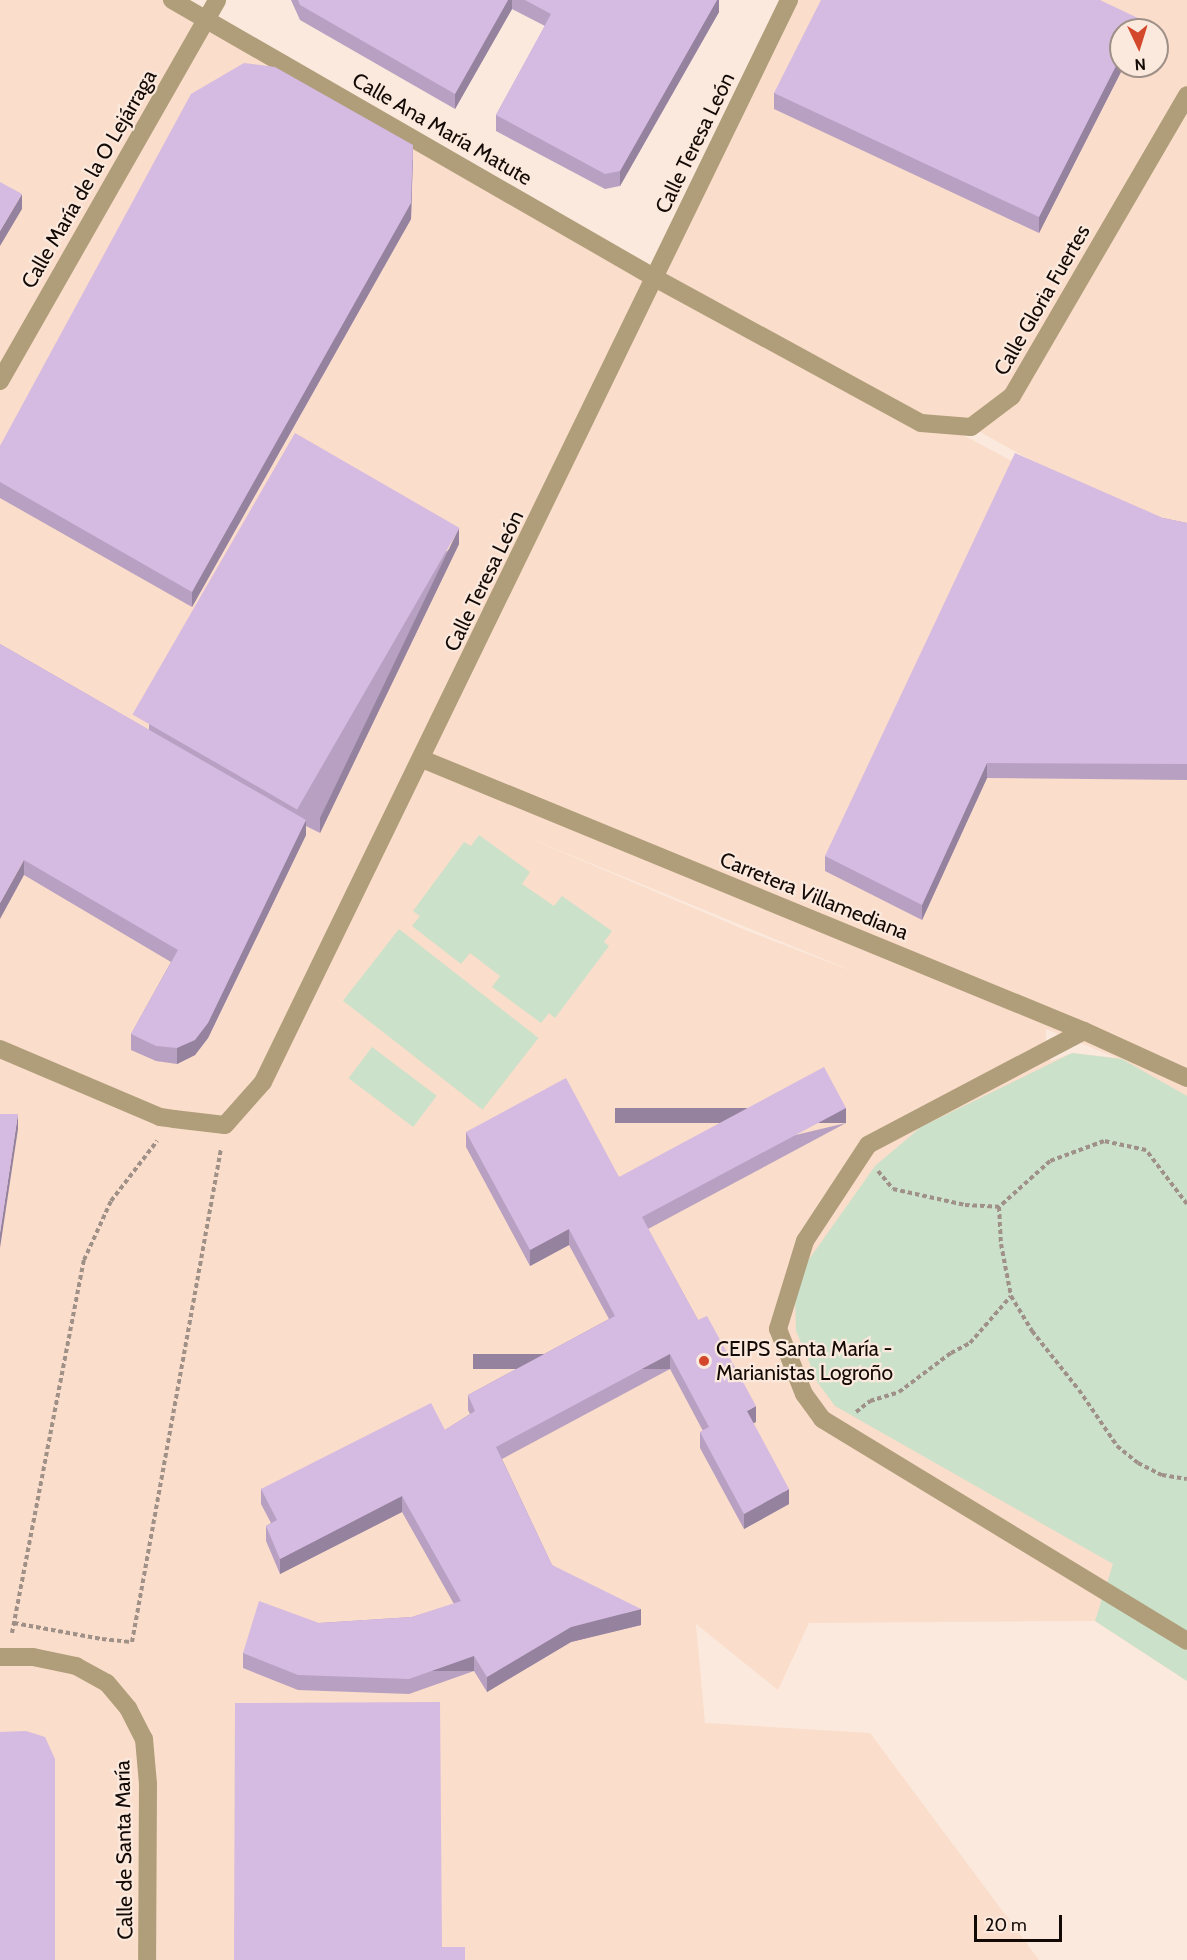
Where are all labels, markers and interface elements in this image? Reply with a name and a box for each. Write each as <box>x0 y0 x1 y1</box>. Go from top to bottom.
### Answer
north arrow <box>1109 18 1169 78</box>
text: N <box>1134 55 1146 74</box>
street label: Calle María de la O Lejárraga <box>16 65 162 293</box>
street label: Calle Ana María Matute <box>348 67 536 191</box>
street label: Calle Teresa León <box>650 68 740 218</box>
street label: Calle Gloria Fuertes <box>989 220 1095 380</box>
street label: Calle Teresa León <box>439 506 529 656</box>
street label: Carretera Villamediana <box>716 847 912 945</box>
place label: CEIPS Santa María - Marianistas Logroño <box>716 1336 893 1386</box>
marker: CEIPS Santa María - Marianistas Logroño <box>697 1354 711 1368</box>
street label: Calle de Santa María <box>110 1760 138 1940</box>
scale bar <box>977 1903 1066 1941</box>
text: 20 m <box>985 1914 1027 1936</box>

